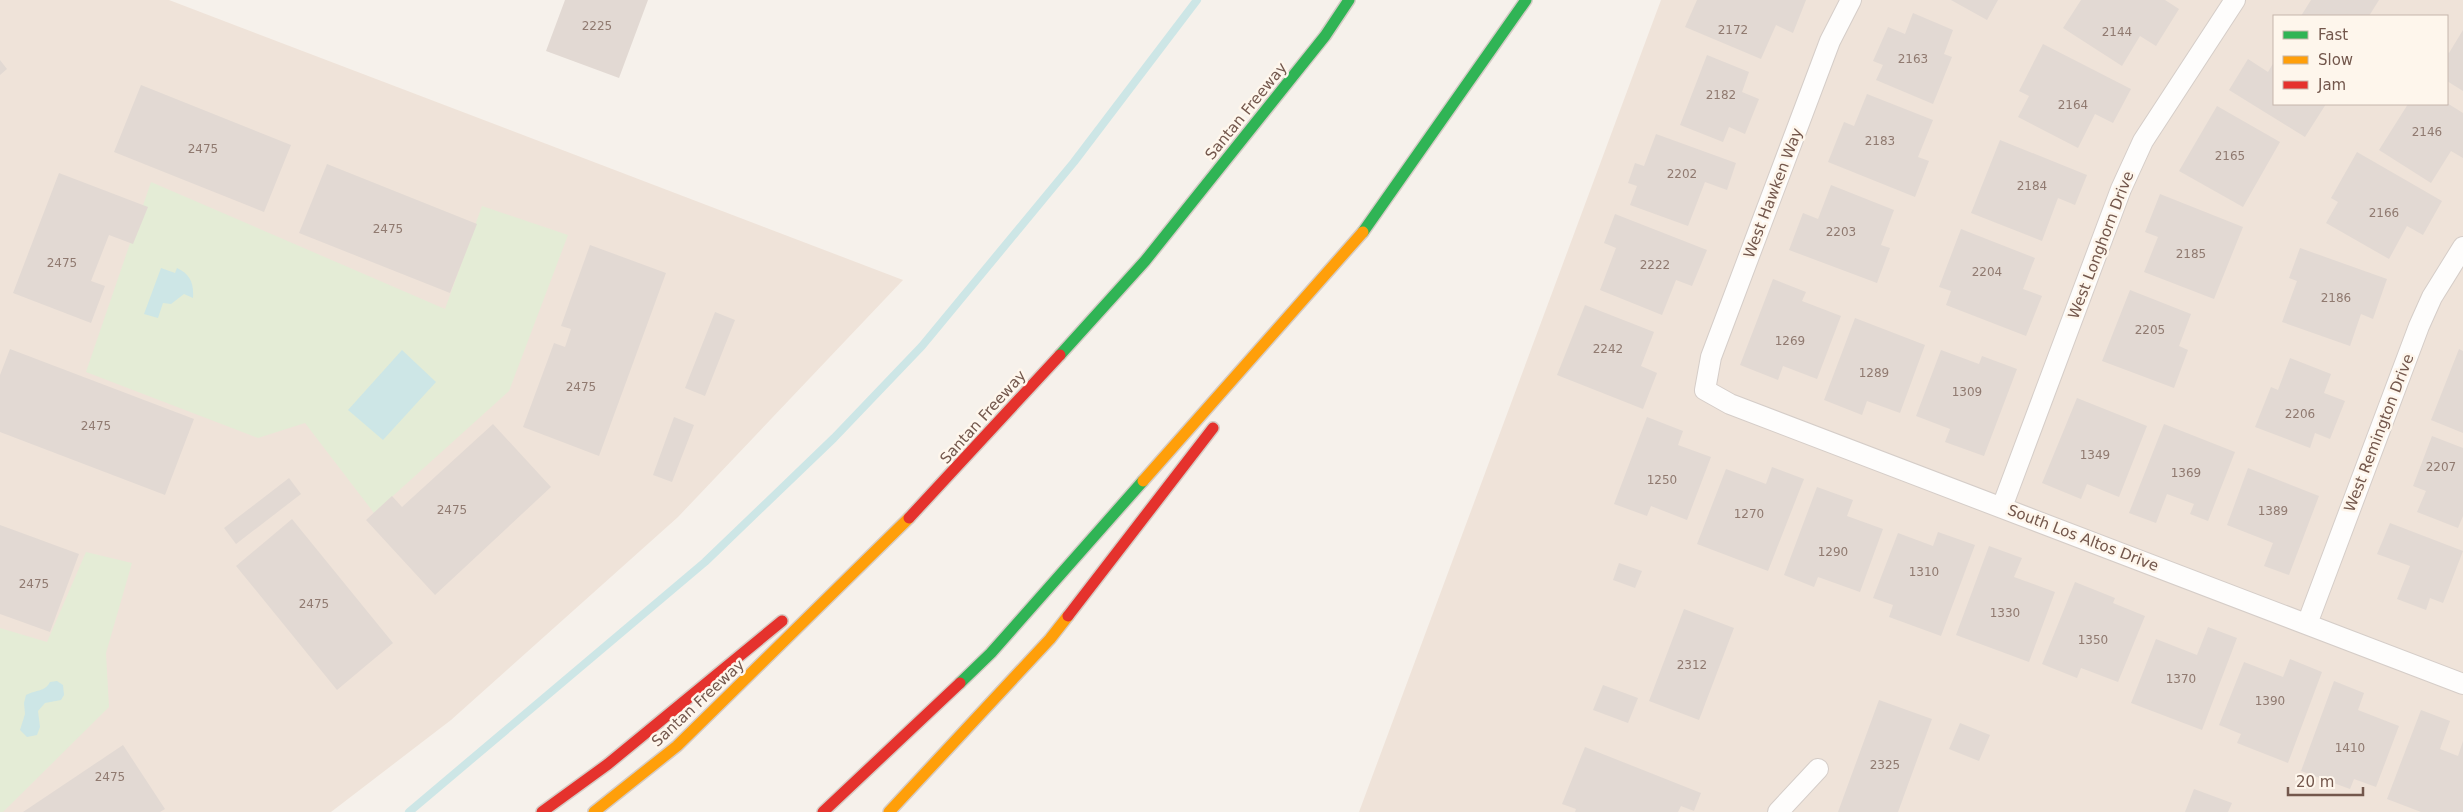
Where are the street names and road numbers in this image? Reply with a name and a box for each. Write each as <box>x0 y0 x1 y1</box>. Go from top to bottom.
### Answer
street label: Santan Freeway <box>1201 59 1291 163</box>
street label: West Hawken Way <box>1740 125 1806 261</box>
street label: West Longhorn Drive <box>2065 169 2137 321</box>
street label: West Remington Drive <box>2341 351 2417 515</box>
street label: Santan Freeway <box>936 366 1030 468</box>
street label: South Los Altos Drive <box>2005 501 2161 575</box>
street label: Santan Freeway <box>648 656 748 750</box>

